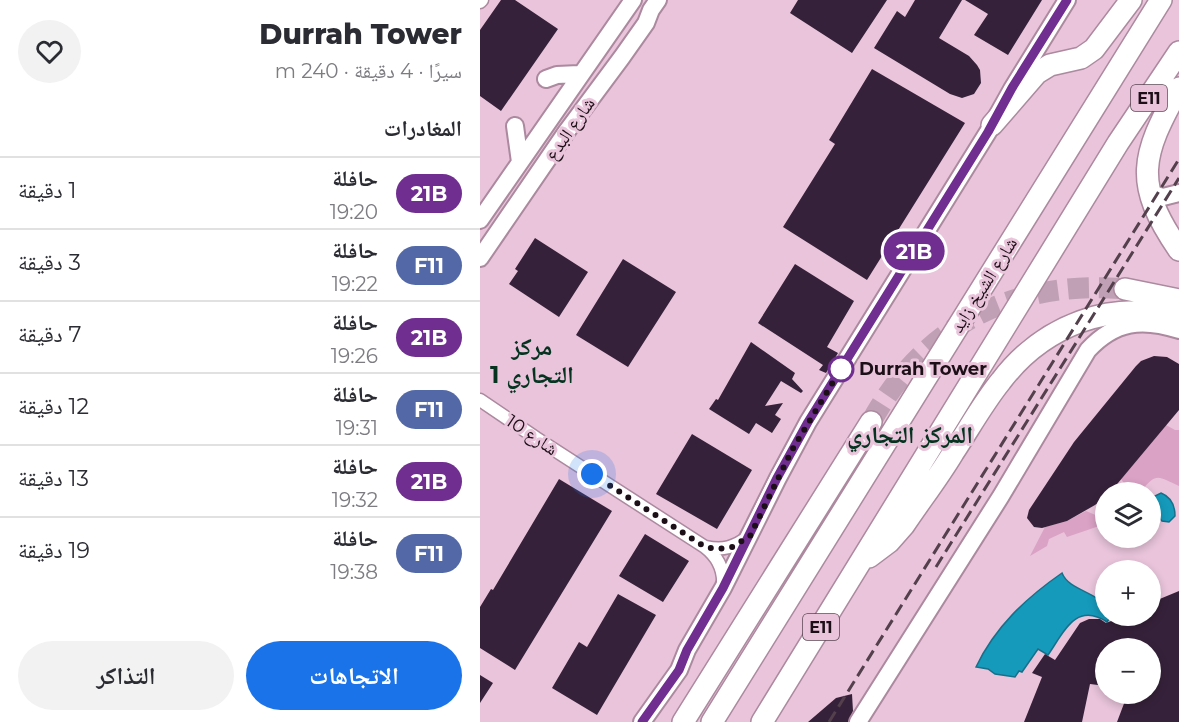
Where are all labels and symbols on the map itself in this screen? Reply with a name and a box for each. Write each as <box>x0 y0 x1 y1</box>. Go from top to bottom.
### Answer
road number: E11 <box>1131 85 1167 111</box>
street label: شارع البدع <box>540 93 600 165</box>
line badge: 21B <box>880 232 948 270</box>
street label: شارع الشيخ زايد <box>946 233 1023 337</box>
district label: مركز التجاري 1 <box>490 332 574 393</box>
marker: Durrah Tower <box>828 356 854 382</box>
place label: Durrah Tower <box>859 358 987 380</box>
street label: شارع 10 <box>502 410 562 460</box>
district label: المركز التجاري <box>847 420 973 453</box>
your location <box>577 459 607 489</box>
road number: E11 <box>803 614 839 640</box>

